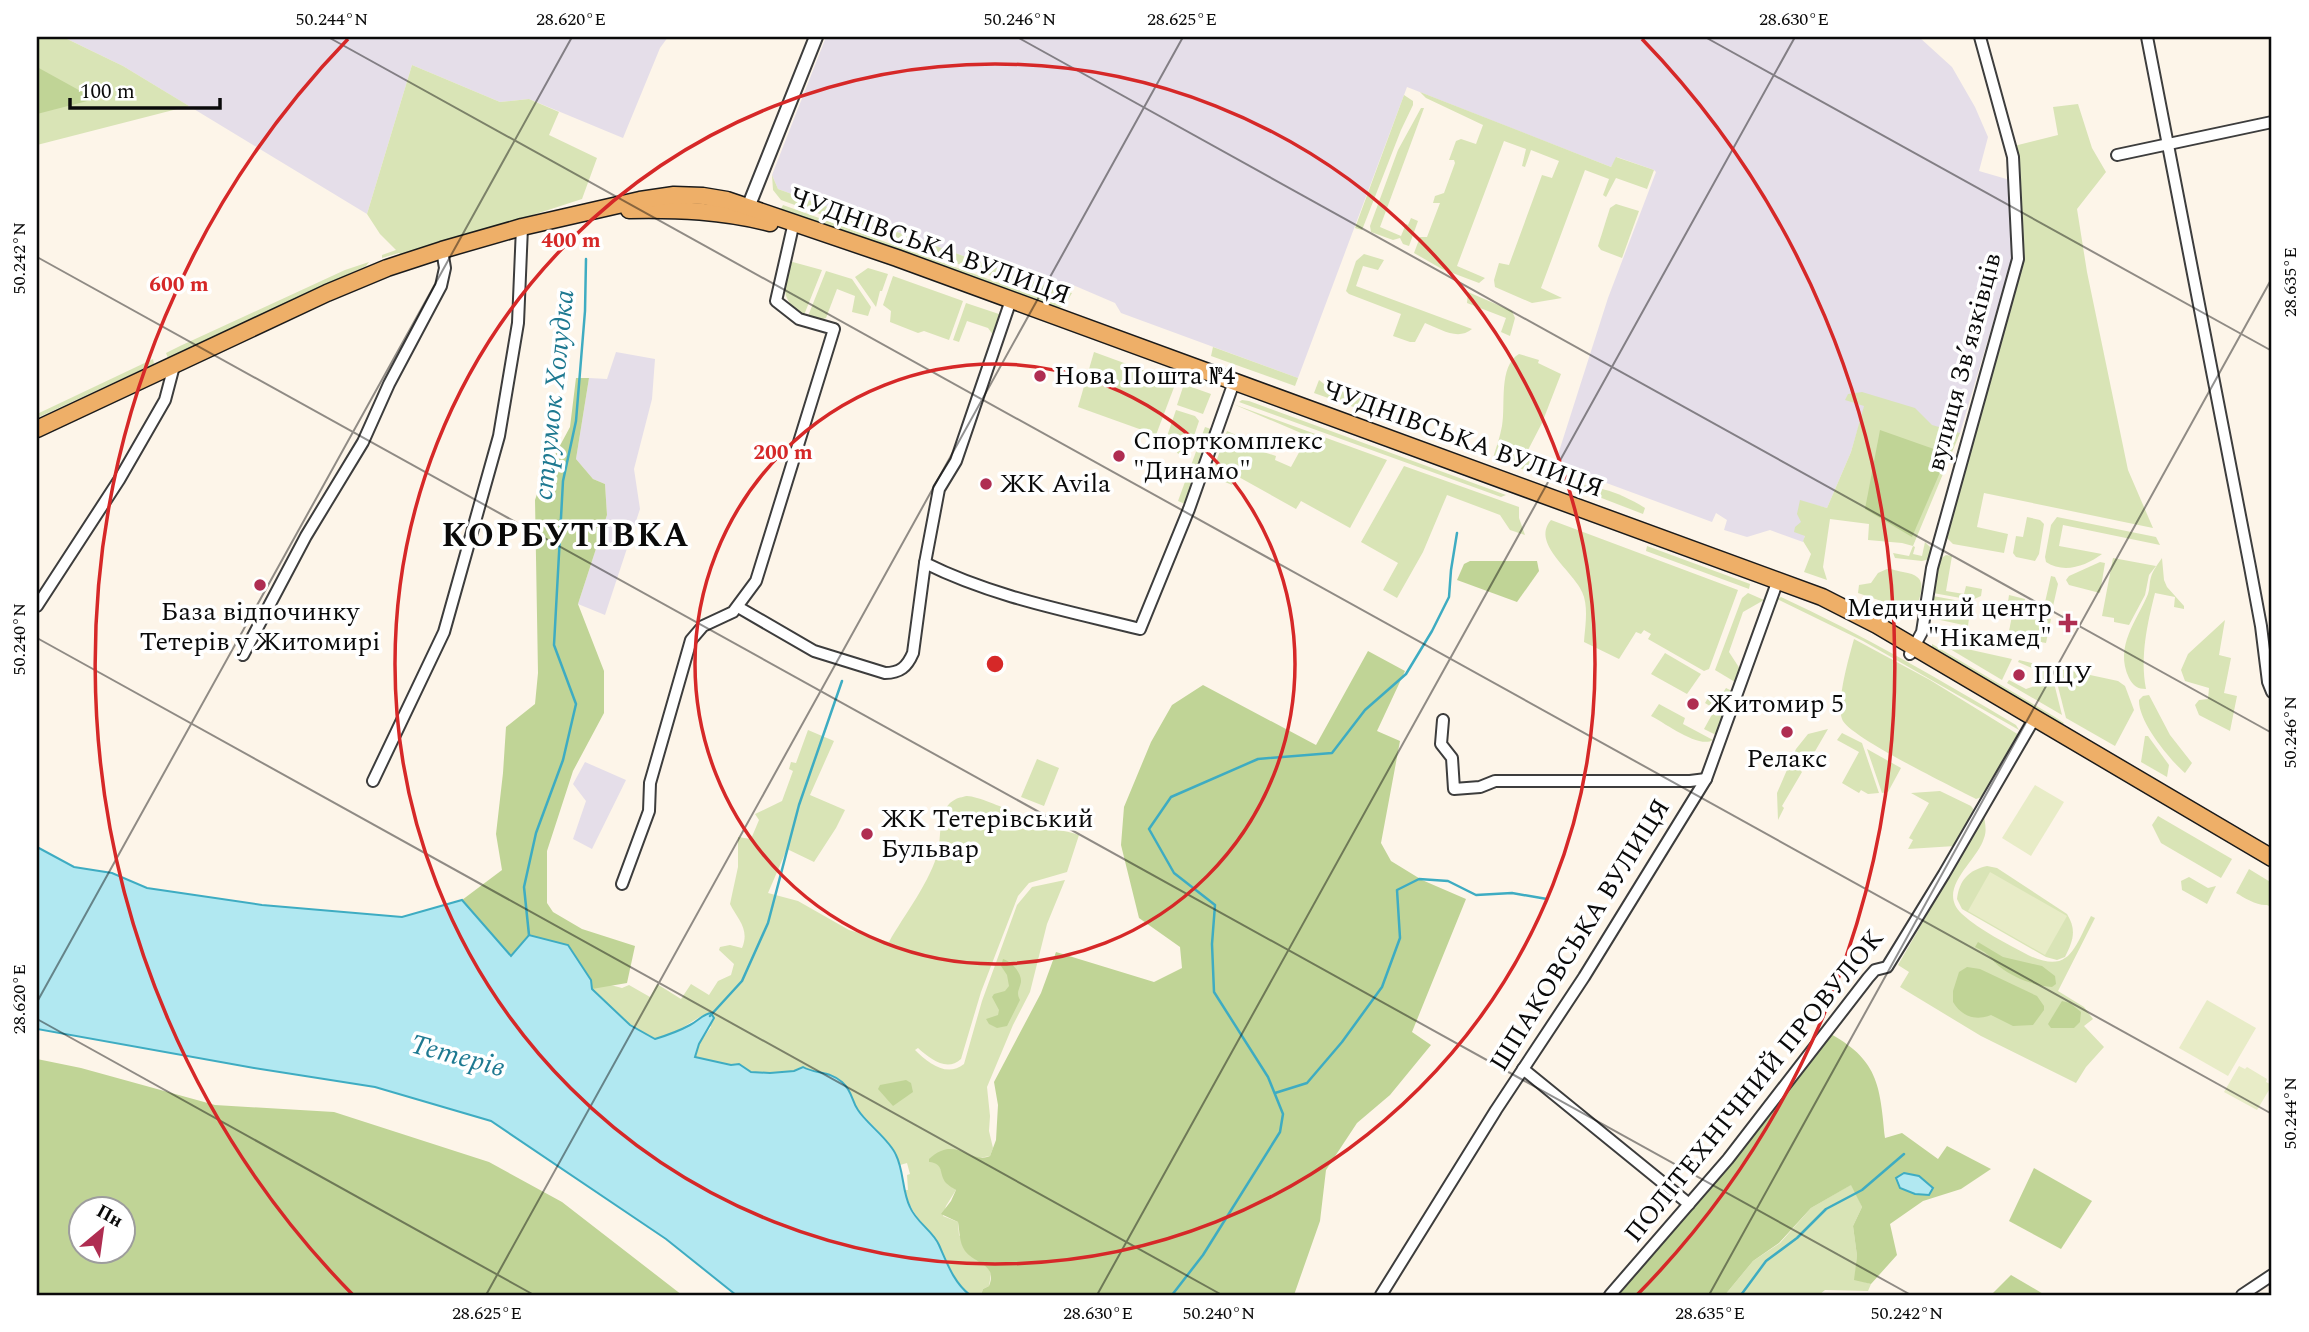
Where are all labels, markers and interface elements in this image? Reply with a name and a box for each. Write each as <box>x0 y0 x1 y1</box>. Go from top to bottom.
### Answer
text: 50.244°N <box>296 6 368 33</box>
text: 28.620°E <box>536 6 606 33</box>
text: 50.246°N <box>984 6 1056 33</box>
text: 28.625°E <box>1147 6 1217 33</box>
text: 28.630°E <box>1759 6 1829 33</box>
scale bar <box>70 66 220 110</box>
text: 100 m <box>80 76 135 108</box>
street label: ЧУДНІВСЬКА ВУЛИЦЯ <box>784 177 1076 315</box>
text: 50.242°N <box>6 222 33 294</box>
text: 400 m <box>541 225 601 257</box>
text: 28.635°E <box>2277 247 2304 317</box>
street label: вулиця Звʼязківців <box>1916 248 2012 476</box>
text: 600 m <box>149 269 209 301</box>
water label: струмок Холудка <box>522 288 586 502</box>
place label: Нова Пошта №4 <box>1054 356 1235 396</box>
marker: Нова Пошта №4 <box>1032 368 1048 384</box>
street label: ЧУДНІВСЬКА ВУЛИЦЯ <box>1317 370 1609 508</box>
place label: Спорткомплекс "Динамо" <box>1133 421 1323 491</box>
text: 200 m <box>753 437 813 469</box>
marker: Спорткомплекс "Динамо" <box>1111 448 1127 464</box>
place label: ЖК Avila <box>1000 464 1111 504</box>
marker: ЖК Avila <box>978 476 994 492</box>
district label: КОРБУТІВКА <box>441 511 691 561</box>
marker: База відпочинку Тетерів у Житомирі <box>252 577 268 593</box>
place label: Медичний центр "Нікамед" <box>1847 588 2052 658</box>
place label: База відпочинку Тетерів у Житомирі <box>140 592 380 662</box>
text: 50.240°N <box>6 603 33 675</box>
marker: Медичний центр "Нікамед" <box>2058 613 2078 633</box>
centre of rings <box>983 652 1007 676</box>
place label: ПЦУ <box>2033 655 2092 695</box>
marker: ПЦУ <box>2011 667 2027 683</box>
place label: Житомир 5 <box>1707 684 1844 724</box>
marker: Житомир 5 <box>1685 696 1701 712</box>
text: 50.246°N <box>2277 696 2304 768</box>
marker: Релакс <box>1779 724 1795 740</box>
place label: Релакс <box>1747 739 1827 779</box>
street label: ШПАКОВСЬКА ВУЛИЦЯ <box>1480 791 1680 1079</box>
place label: ЖК Тетерівський Бульвар <box>881 799 1093 869</box>
marker: ЖК Тетерівський Бульвар <box>859 826 875 842</box>
street label: ПОЛІТЕХНІЧНИЙ ПРОВУЛОК <box>1614 920 1894 1252</box>
text: 28.620°E <box>6 964 33 1034</box>
water label: Тетерів <box>406 1023 510 1089</box>
text: 50.244°N <box>2277 1077 2304 1149</box>
north arrow <box>66 1196 136 1266</box>
text: Пн <box>91 1197 129 1236</box>
text: 28.625°E <box>452 1300 522 1327</box>
text: 28.630°E <box>1063 1300 1133 1327</box>
text: 50.240°N <box>1183 1300 1255 1327</box>
text: 28.635°E <box>1675 1300 1745 1327</box>
text: 50.242°N <box>1871 1300 1943 1327</box>

